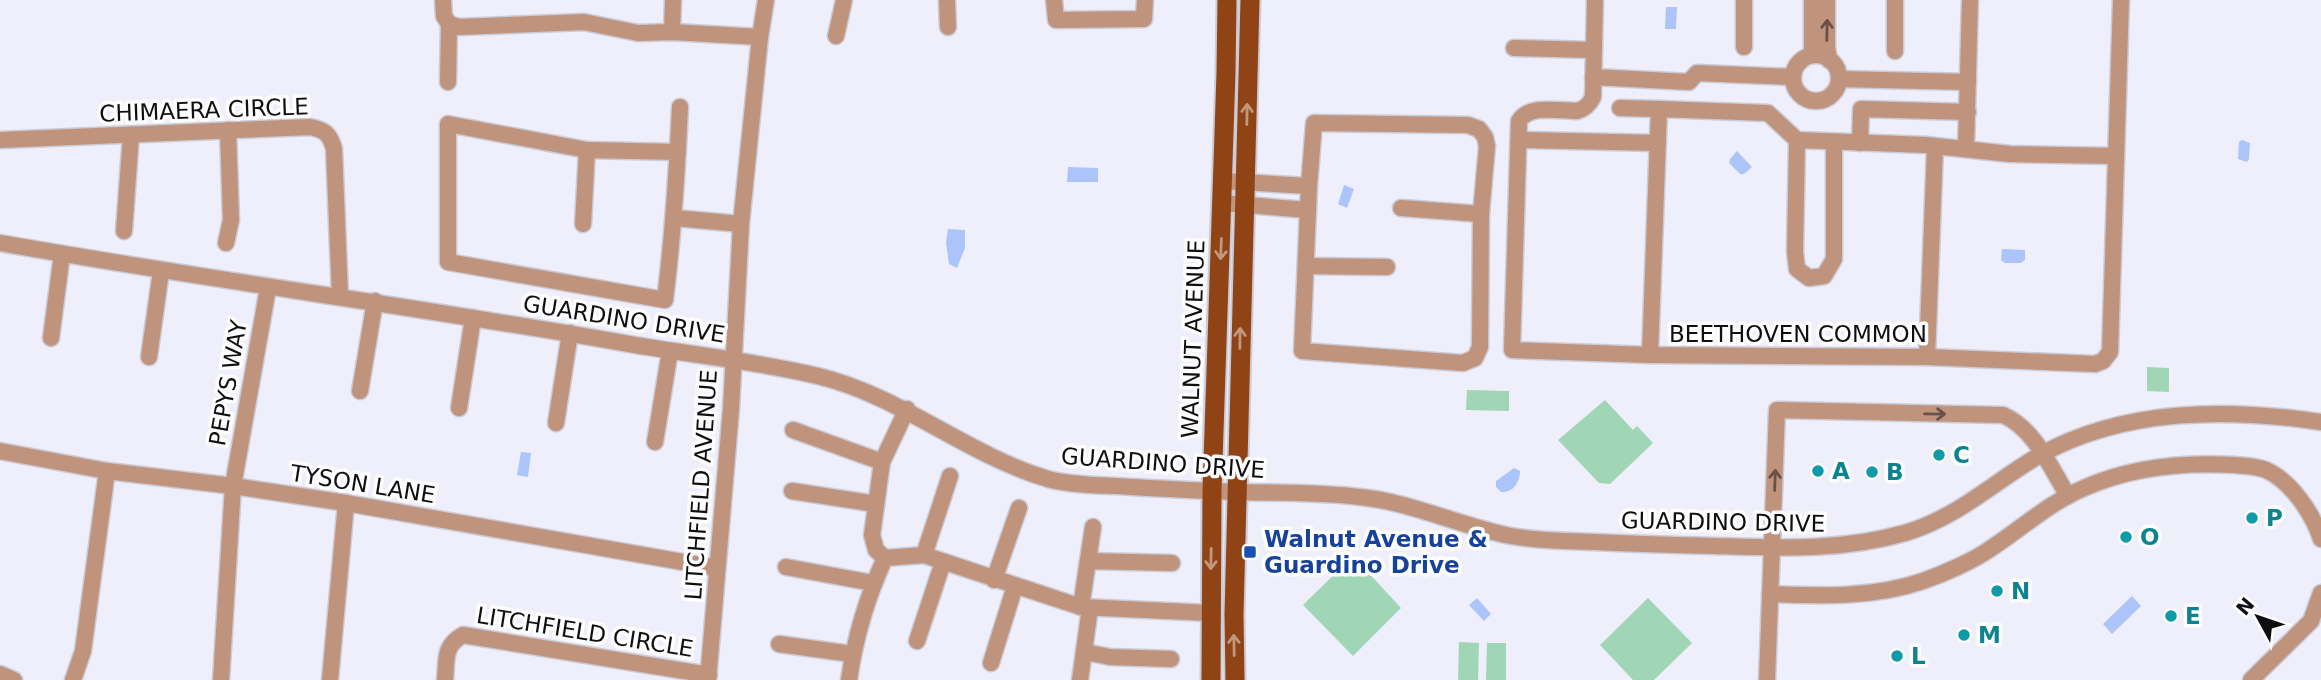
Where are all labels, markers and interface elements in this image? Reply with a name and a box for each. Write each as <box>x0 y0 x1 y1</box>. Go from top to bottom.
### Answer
one-way arrow <box>1820 19 1834 42</box>
street label: CHIMAERA CIRCLE <box>99 93 309 127</box>
one-way arrow <box>1240 103 1254 126</box>
one-way arrow <box>1214 238 1227 261</box>
street label: WALNUT AVENUE <box>1177 239 1209 439</box>
street label: GUARDINO DRIVE <box>521 290 727 348</box>
street label: PEPYS WAY <box>204 317 252 448</box>
street label: BEETHOVEN COMMON <box>1669 321 1927 347</box>
one-way arrow <box>1234 326 1247 349</box>
street label: LITCHFIELD AVENUE <box>680 369 722 601</box>
one-way arrow <box>1923 407 1946 420</box>
place label: C <box>1953 442 1970 468</box>
street label: GUARDINO DRIVE <box>1060 443 1266 483</box>
marker: C <box>1931 447 1947 463</box>
place label: A <box>1832 458 1850 484</box>
place label: B <box>1886 459 1904 485</box>
street label: TYSON LANE <box>288 460 437 508</box>
marker: A <box>1810 463 1826 479</box>
marker: B <box>1864 464 1880 480</box>
one-way arrow <box>1768 468 1781 491</box>
place label: P <box>2266 505 2283 531</box>
street label: GUARDINO DRIVE <box>1621 507 1825 537</box>
marker: P <box>2244 510 2260 526</box>
place label: O <box>2140 524 2160 550</box>
place label: Walnut Avenue & Guardino Drive <box>1264 526 1488 578</box>
marker: O <box>2118 529 2134 545</box>
marker: Walnut Avenue & Guardino Drive <box>1242 544 1258 560</box>
one-way arrow <box>1204 548 1218 571</box>
place label: N <box>2011 578 2030 604</box>
north arrow <box>2223 582 2293 652</box>
marker: N <box>1989 583 2005 599</box>
text: N <box>2231 593 2259 619</box>
street label: LITCHFIELD CIRCLE <box>475 602 695 662</box>
place label: E <box>2185 603 2201 629</box>
marker: E <box>2163 608 2179 624</box>
place label: M <box>1978 622 2001 648</box>
marker: M <box>1956 627 1972 643</box>
one-way arrow <box>1228 634 1241 657</box>
place label: L <box>1911 643 1926 669</box>
marker: L <box>1889 648 1905 664</box>

